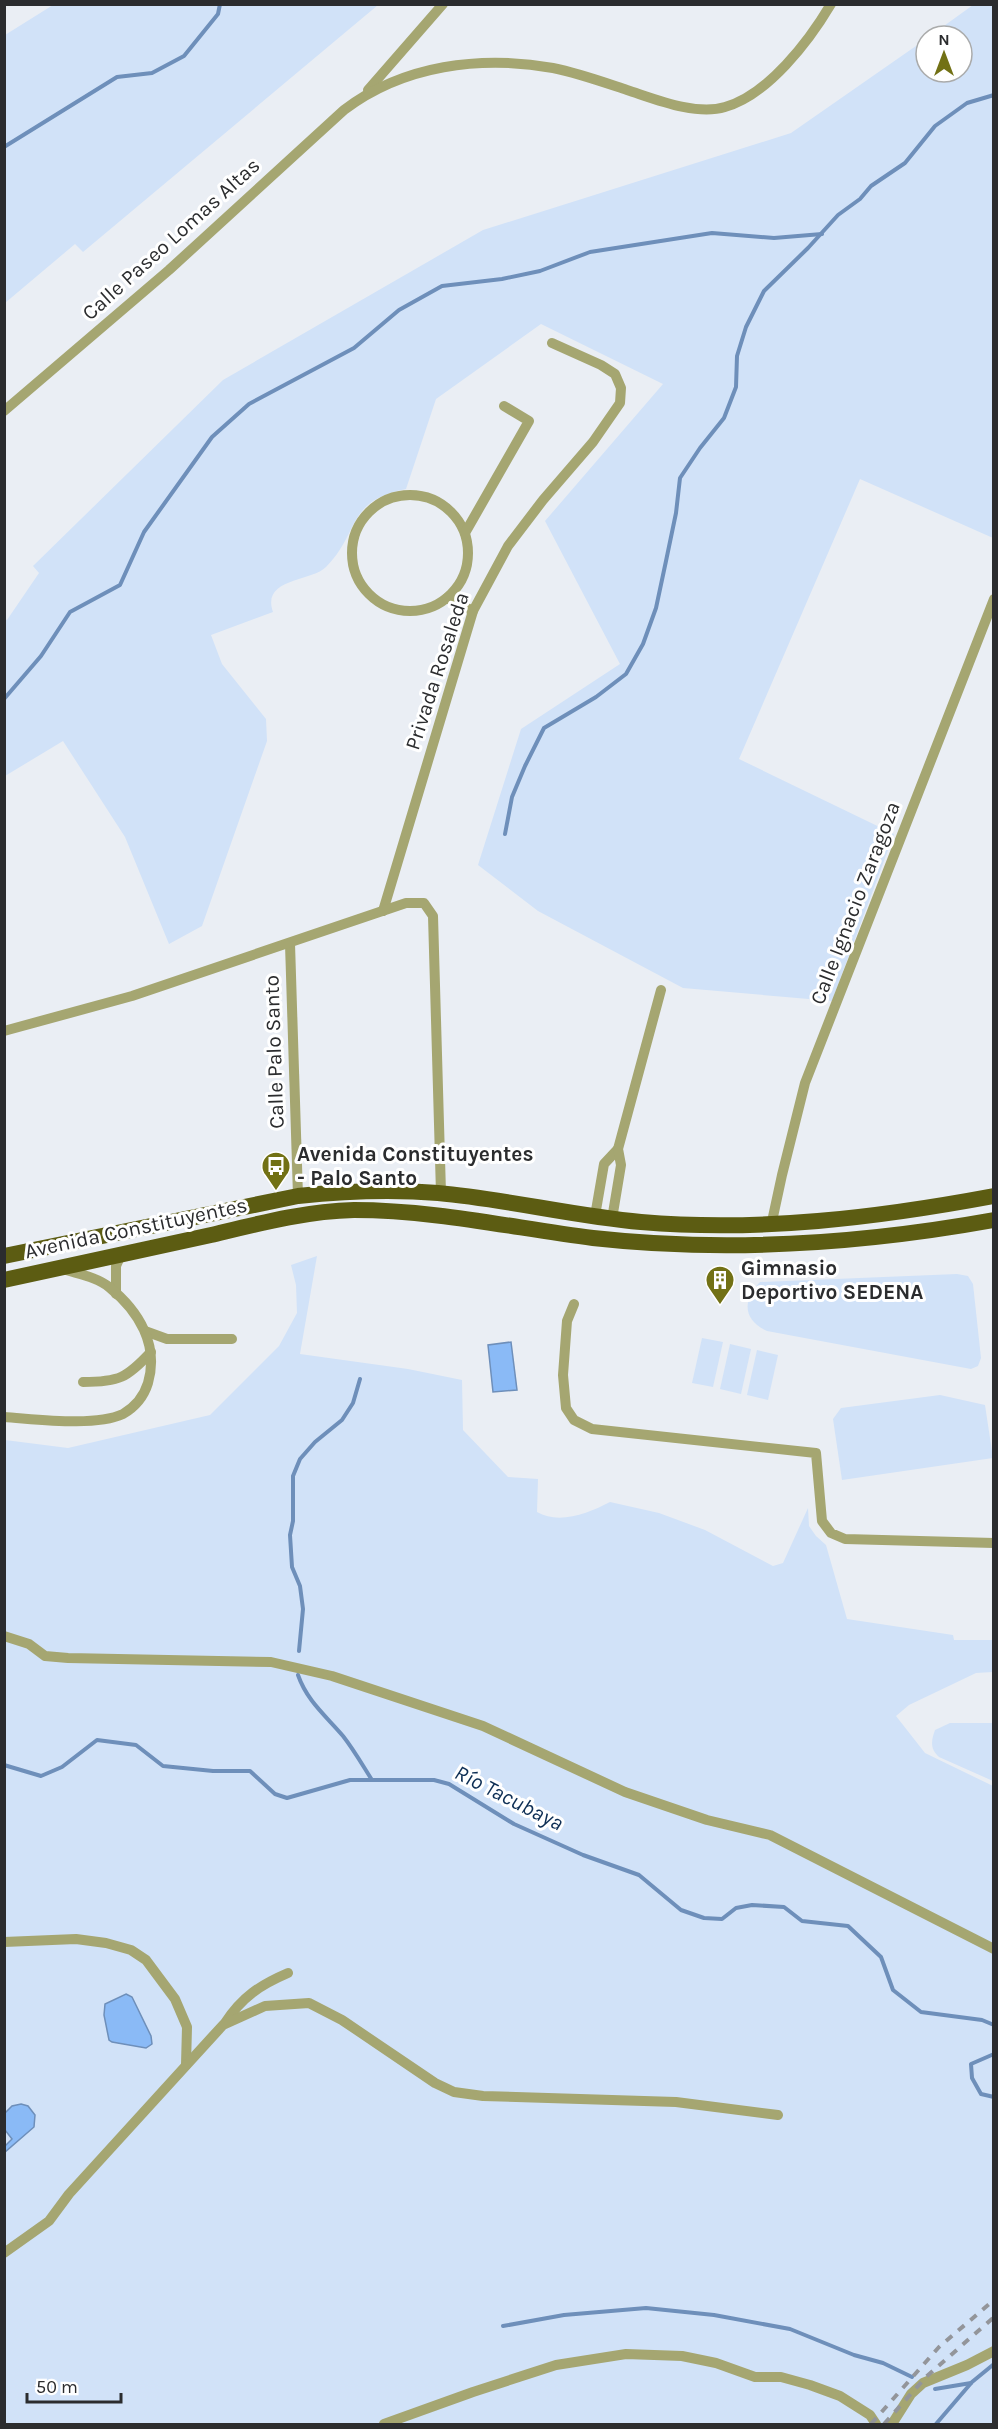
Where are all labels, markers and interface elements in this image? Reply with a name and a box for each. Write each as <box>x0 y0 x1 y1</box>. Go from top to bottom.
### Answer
north arrow <box>914 24 974 84</box>
text: N <box>938 30 950 49</box>
street label: Calle Paseo Lomas Altas <box>77 153 265 325</box>
street label: Privada Rosaleda <box>400 589 474 753</box>
street label: Calle Ignacio Zaragoza <box>805 798 905 1008</box>
street label: Calle Palo Santo <box>259 975 289 1129</box>
place label: Avenida Constituyentes - Palo Santo <box>297 1142 533 1190</box>
bus stop icon: Avenida Constituyentes - Palo Santo <box>260 1150 292 1192</box>
street label: Avenida Constituyentes <box>23 1193 249 1263</box>
place label: Gimnasio Deportivo SEDENA <box>741 1256 923 1304</box>
building icon: Gimnasio Deportivo SEDENA <box>704 1264 736 1306</box>
water label: Río Tacubaya <box>450 1760 568 1836</box>
scale bar <box>27 2366 122 2404</box>
text: 50 m <box>36 2376 78 2398</box>

